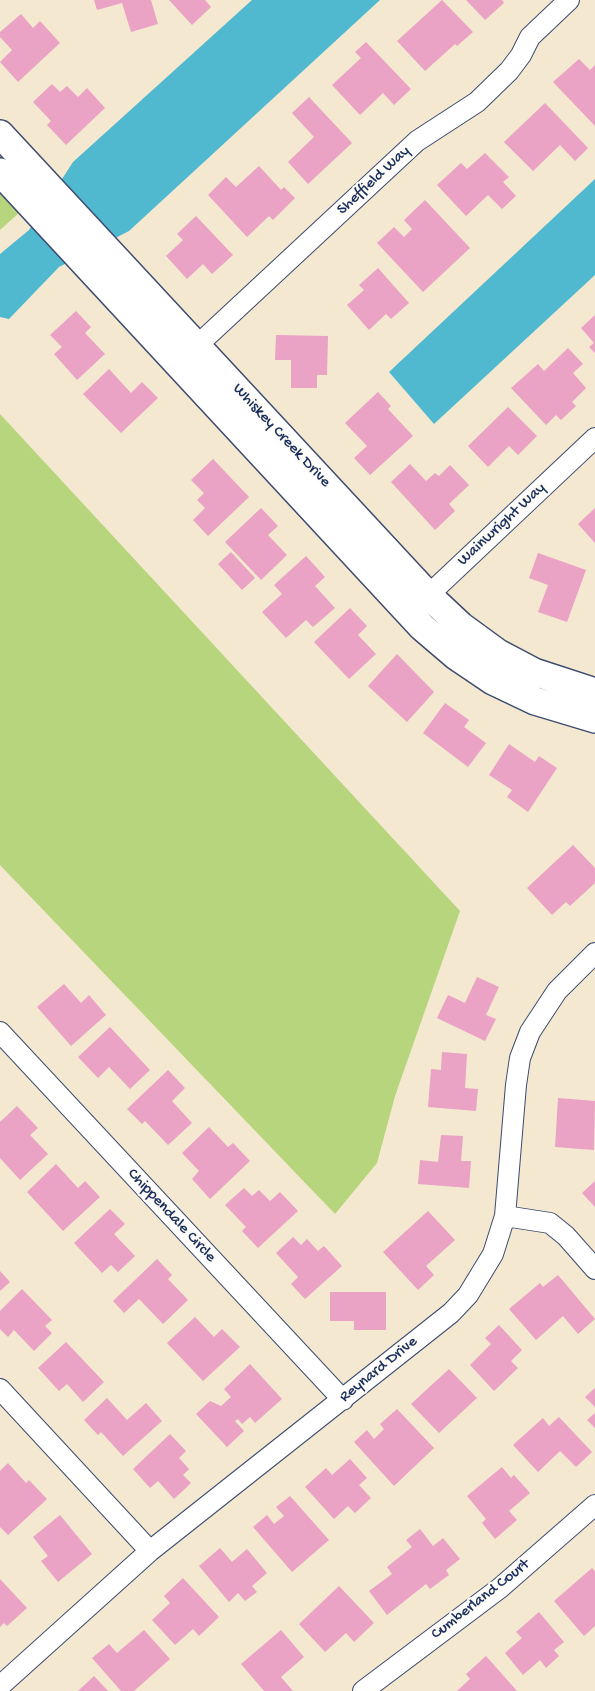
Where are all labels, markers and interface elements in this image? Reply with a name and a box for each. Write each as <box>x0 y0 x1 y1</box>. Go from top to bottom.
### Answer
street label: Sheffield Way <box>334 142 414 220</box>
street label: Whiskey Creek Drive <box>228 380 334 492</box>
street label: Wainwright Way <box>454 479 550 571</box>
street label: Chippendale Circle <box>123 1165 219 1267</box>
street label: Reynard Drive <box>336 1333 422 1407</box>
street label: Cumberland Court <box>428 1556 534 1644</box>

